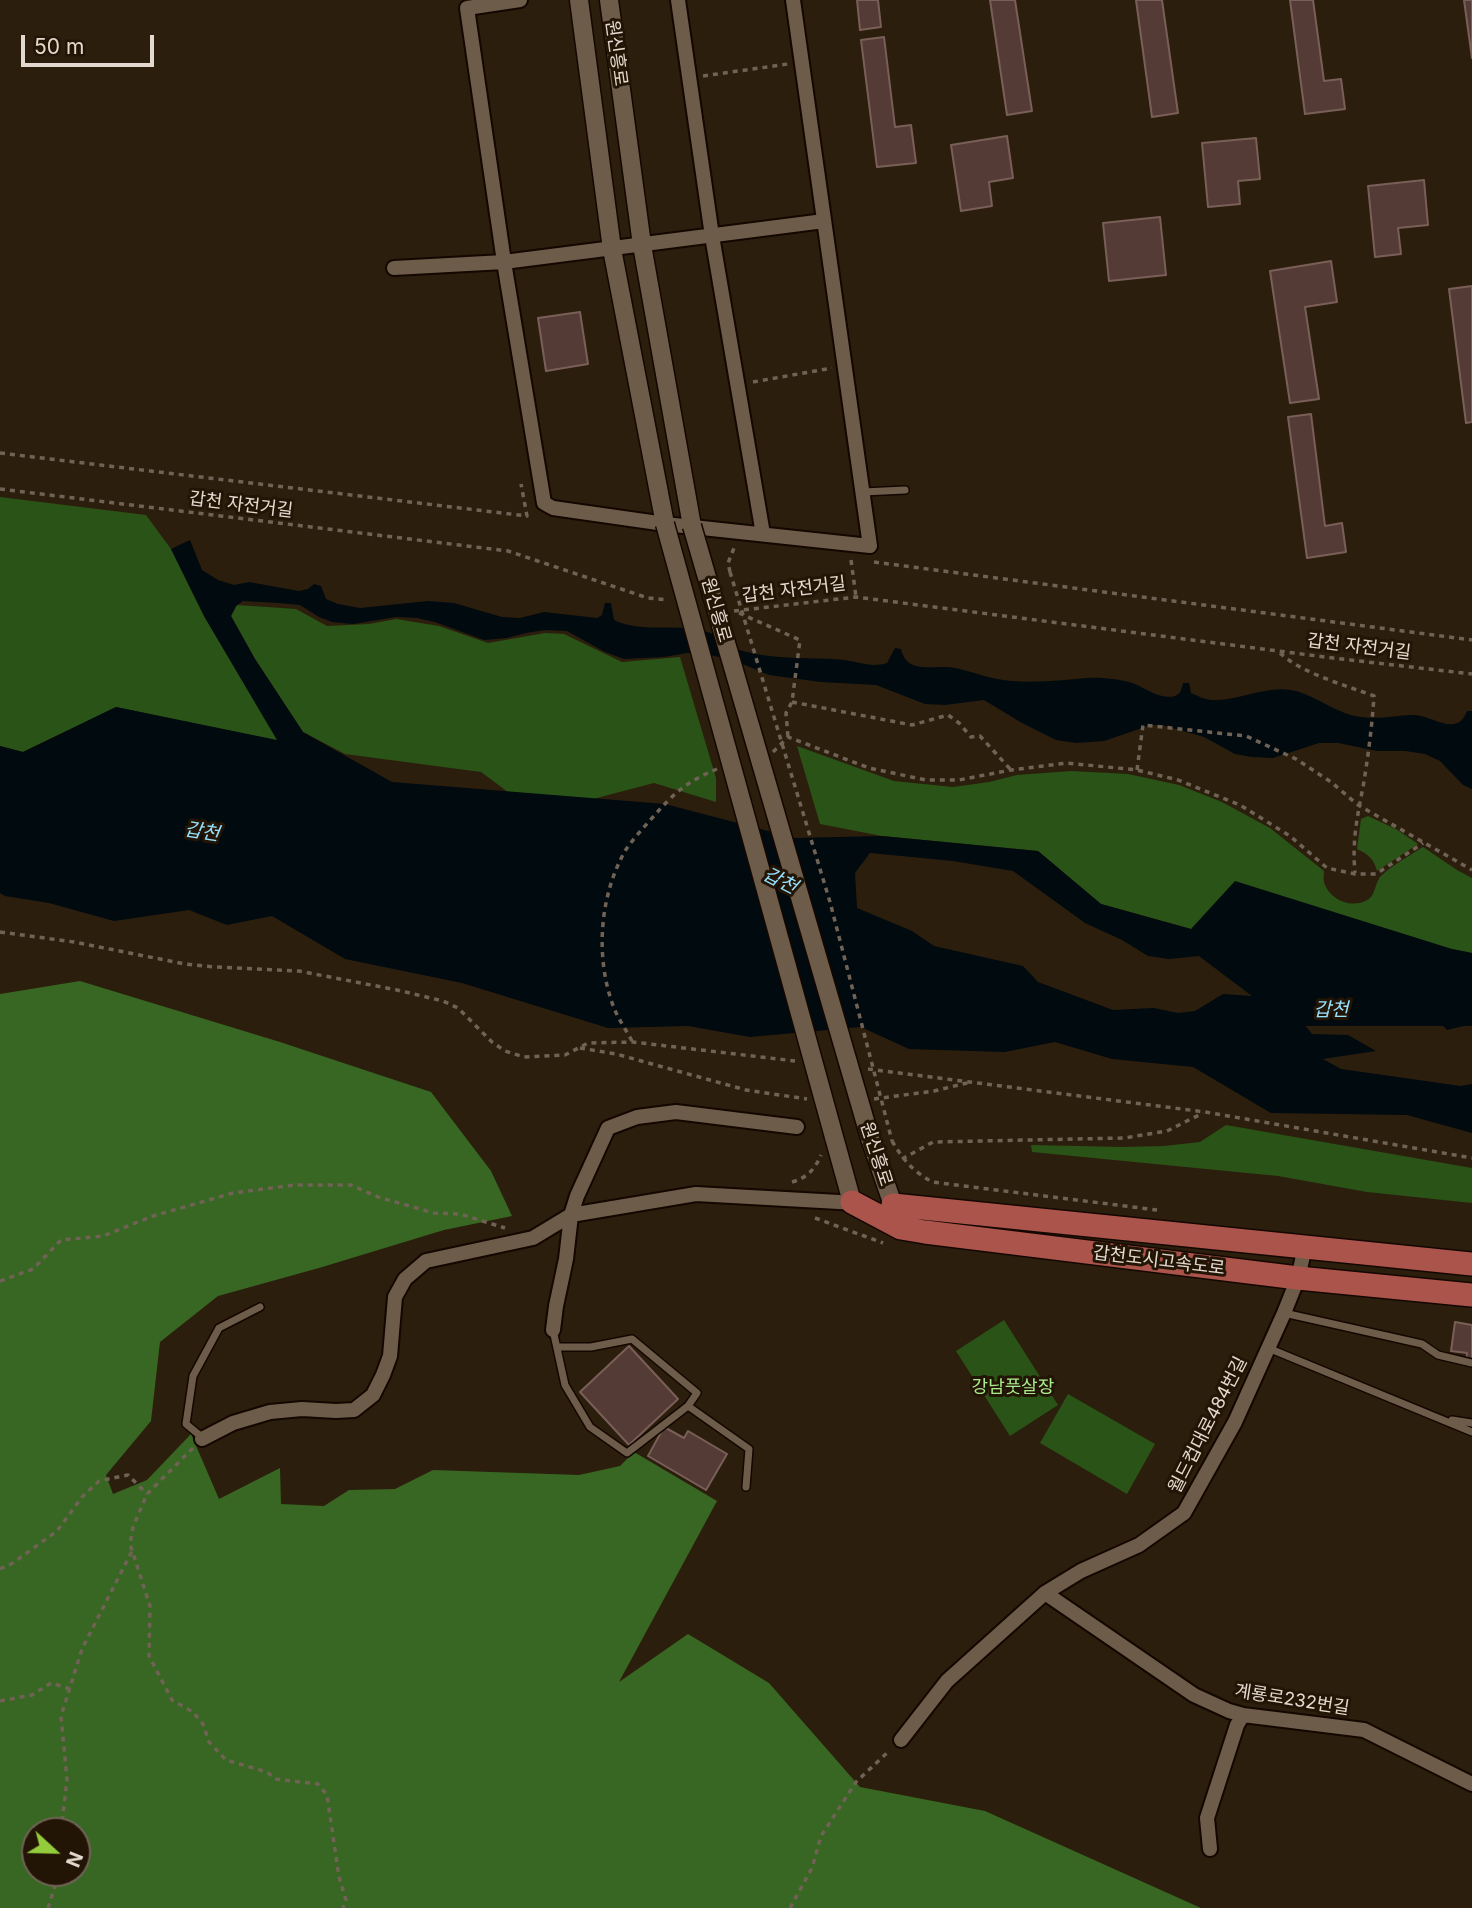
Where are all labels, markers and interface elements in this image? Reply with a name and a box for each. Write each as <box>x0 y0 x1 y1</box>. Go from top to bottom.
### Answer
street label: 원신흥로 <box>601 19 631 87</box>
scale bar <box>24 21 158 65</box>
text: 50 m <box>34 34 84 59</box>
street label: 갑천 자전거길 <box>188 488 294 522</box>
street label: 갑천 자전거길 <box>741 573 847 607</box>
street label: 원신흥로 <box>696 575 736 645</box>
street label: 갑천 자전거길 <box>1306 630 1412 664</box>
water label: 갑천 <box>183 818 221 846</box>
water label: 갑천 <box>759 863 801 899</box>
water label: 갑천 <box>1314 999 1348 1021</box>
street label: 원신흥로 <box>855 1119 897 1189</box>
street label: 갑천도시고속도로 <box>1092 1242 1226 1280</box>
street label: 월드컵대로484번길 <box>1164 1353 1252 1497</box>
park label: 강남풋살장 <box>972 1377 1054 1399</box>
street label: 계룡로232번길 <box>1233 1680 1351 1720</box>
north arrow <box>21 1817 91 1887</box>
text: N <box>61 1848 87 1870</box>

